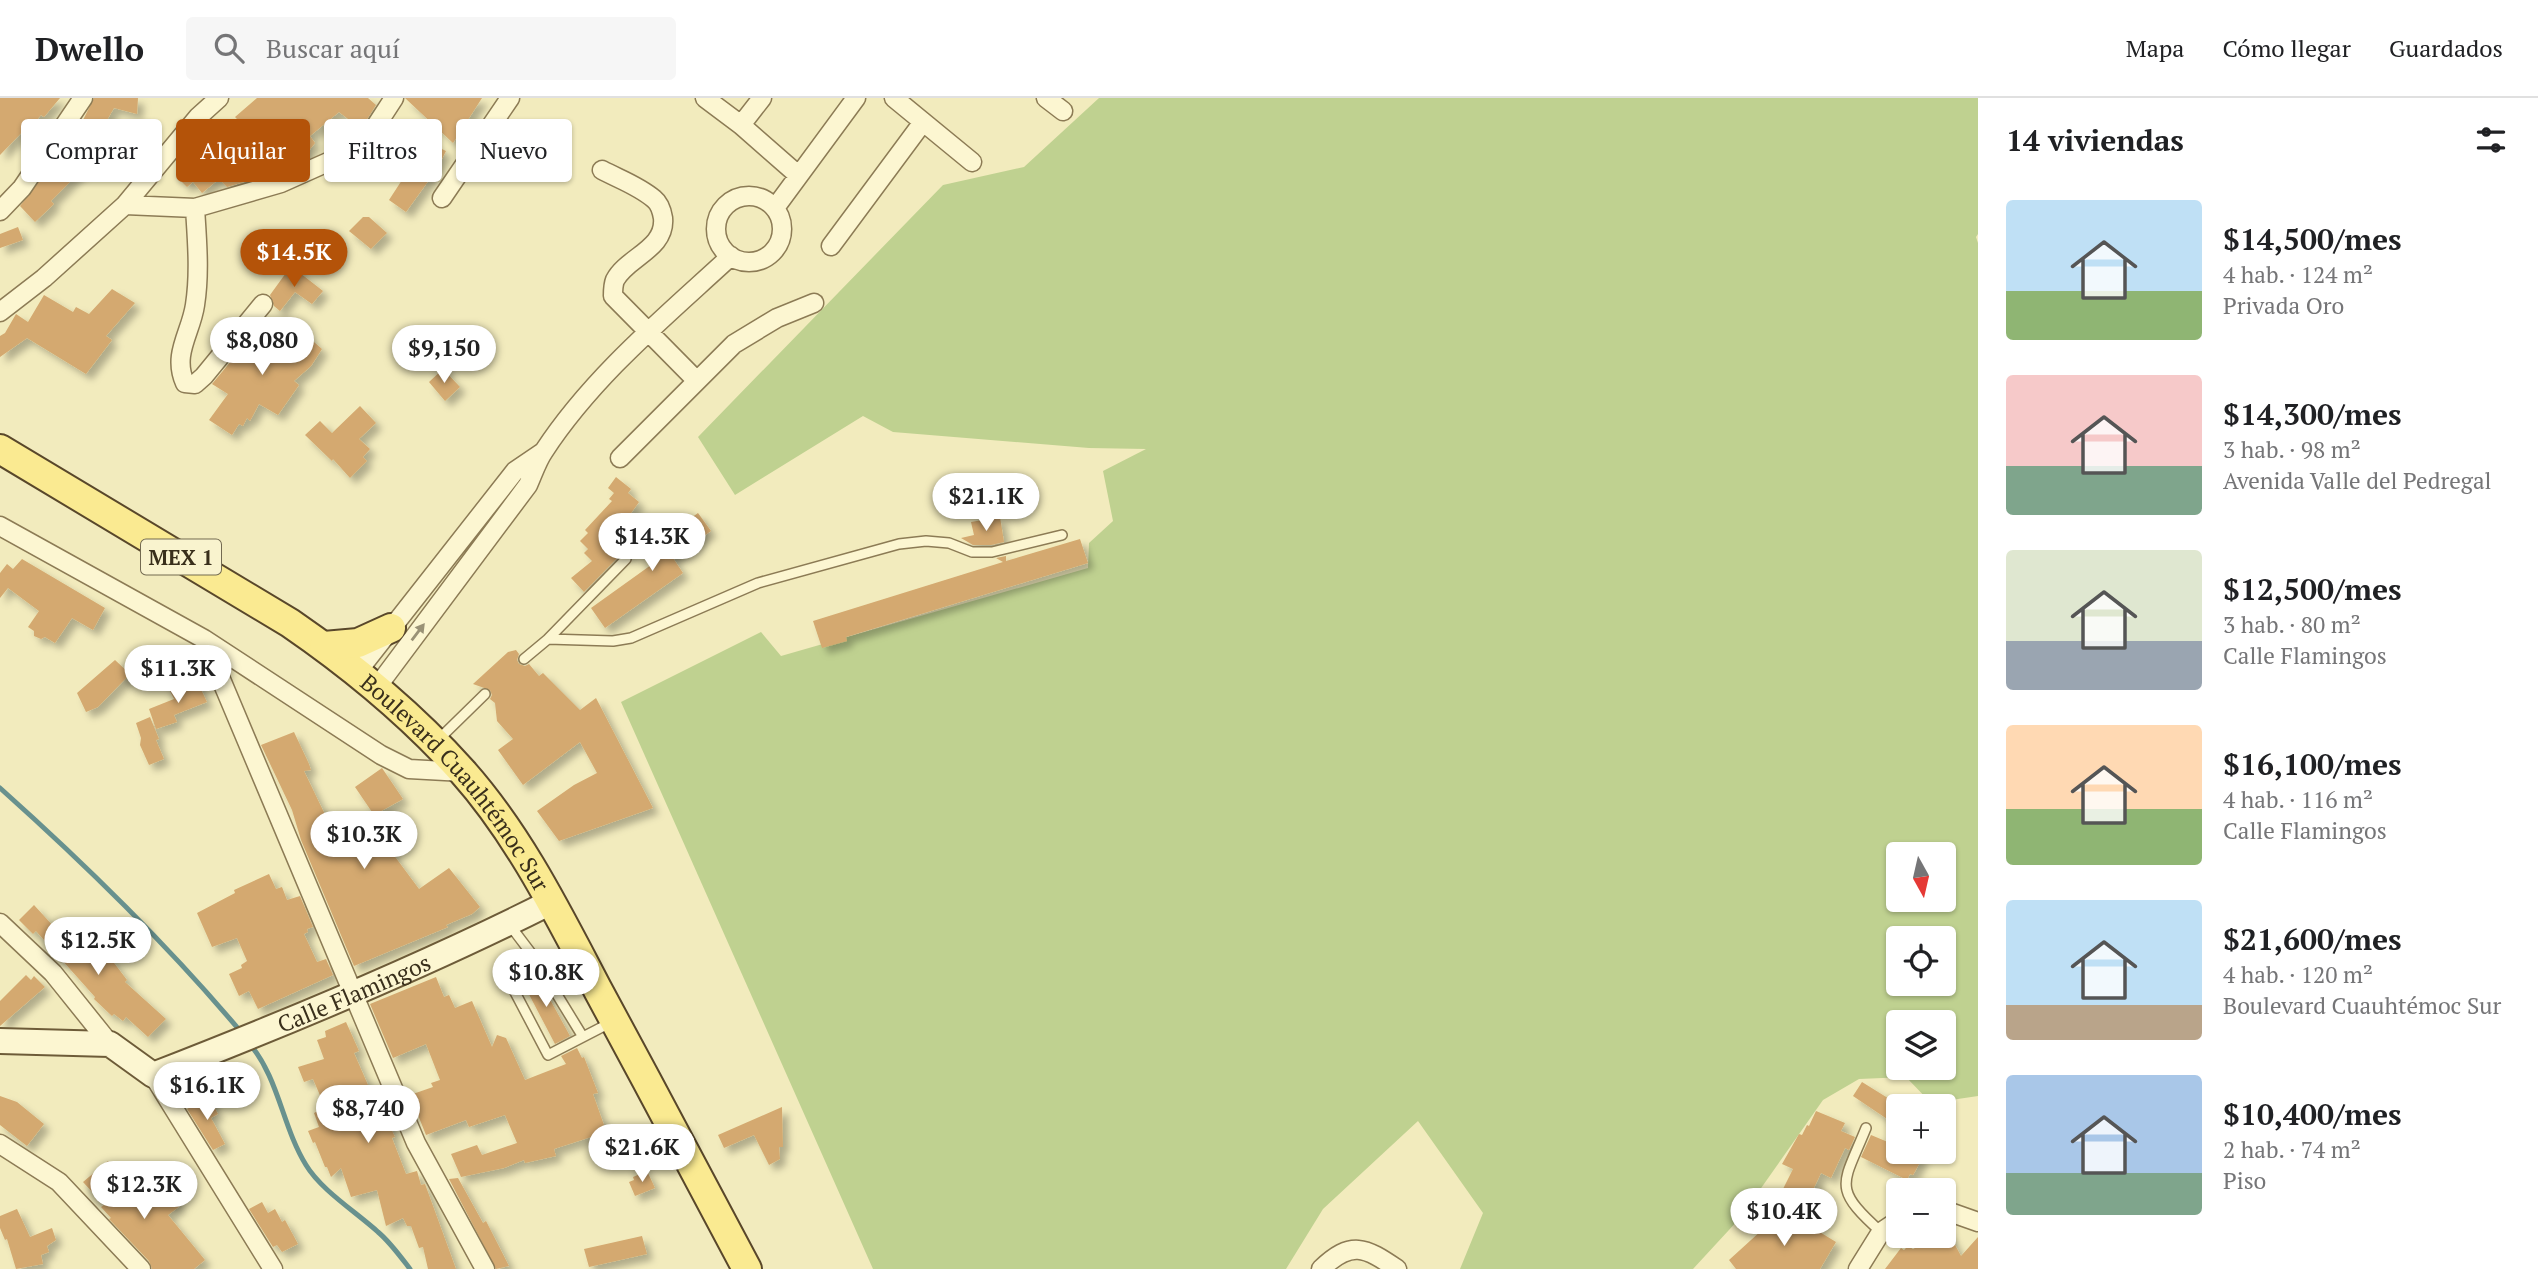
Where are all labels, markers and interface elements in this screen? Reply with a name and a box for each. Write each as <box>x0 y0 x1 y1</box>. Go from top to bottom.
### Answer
search box <box>186 17 676 80</box>
text: Dwello <box>35 27 144 70</box>
icon: search <box>210 29 248 67</box>
text: Buscar aquí <box>266 31 400 65</box>
text: Mapa <box>2126 32 2184 64</box>
text: Cómo llegar <box>2222 32 2351 64</box>
text: Guardados <box>2389 32 2503 64</box>
chip: Comprar <box>21 119 162 182</box>
chip: Alquilar <box>176 119 310 182</box>
chip: Filtros <box>324 119 442 182</box>
chip: Nuevo <box>456 119 572 182</box>
text: 14 viviendas <box>2006 120 2184 160</box>
icon: filters <box>2472 121 2510 159</box>
text: $14,500/mes <box>2223 219 2402 259</box>
icon: home <box>2062 228 2146 312</box>
pin: $14.5K <box>237 230 351 289</box>
text: $14.5K <box>256 236 332 267</box>
text: 4 hab. · 124 m² <box>2223 259 2373 290</box>
text: Privada Oro <box>2223 290 2344 321</box>
pin: $8,080 <box>205 317 319 377</box>
text: $8,080 <box>226 324 298 355</box>
pin: $9,150 <box>387 326 501 385</box>
text: $9,150 <box>408 332 480 363</box>
text: $14,300/mes <box>2223 394 2402 434</box>
icon: home <box>2062 403 2146 487</box>
text: 3 hab. · 98 m² <box>2223 434 2361 465</box>
text: Avenida Valle del Pedregal <box>2223 465 2491 496</box>
pin: $21.1K <box>929 474 1043 533</box>
text: $21.1K <box>948 480 1024 511</box>
pin: $14.3K <box>595 514 709 573</box>
text: $14.3K <box>614 520 690 551</box>
road number: MEX 1 <box>141 540 221 574</box>
text: $12,500/mes <box>2223 569 2402 609</box>
icon: home <box>2062 578 2146 662</box>
text: 3 hab. · 80 m² <box>2223 609 2361 640</box>
one-way arrow <box>410 624 425 642</box>
text: Calle Flamingos <box>2223 640 2387 671</box>
pin: $11.3K <box>121 646 235 705</box>
text: $11.3K <box>140 652 216 683</box>
street label: Boulevard Cuauhtémoc Sur <box>354 666 557 897</box>
text: $16,100/mes <box>2223 744 2402 784</box>
icon: home <box>2062 753 2146 837</box>
text: 4 hab. · 116 m² <box>2223 784 2373 815</box>
pin: $10.3K <box>307 812 421 871</box>
text: Calle Flamingos <box>2223 815 2387 846</box>
text: $10.3K <box>326 818 402 849</box>
north arrow <box>1886 842 1956 912</box>
map controls <box>1886 842 1956 1248</box>
pin: $12.5K <box>41 918 155 977</box>
text: $21,600/mes <box>2223 919 2402 959</box>
text: $12.5K <box>60 924 136 955</box>
button: locate <box>1886 926 1956 996</box>
icon: home <box>2062 928 2146 1012</box>
street label: Calle Flamingos <box>273 946 435 1039</box>
pin: $10.8K <box>489 950 603 1009</box>
text: $10.8K <box>508 956 584 987</box>
text: 4 hab. · 120 m² <box>2223 959 2373 990</box>
text: Boulevard Cuauhtémoc Sur <box>2223 990 2501 1021</box>
button: layers <box>1886 1010 1956 1080</box>
pin: $16.1K <box>150 1062 264 1122</box>
text: $16.1K <box>169 1069 245 1100</box>
pin: $8,740 <box>311 1086 425 1145</box>
text: $8,740 <box>332 1092 404 1123</box>
button: + <box>1886 1094 1956 1164</box>
text: $10,400/mes <box>2223 1094 2402 1134</box>
icon: home <box>2062 1103 2146 1187</box>
pin: $21.6K <box>585 1124 699 1184</box>
text: $21.6K <box>604 1131 680 1162</box>
text: 2 hab. · 74 m² <box>2223 1134 2361 1165</box>
pin: $12.3K <box>87 1162 201 1221</box>
text: Piso <box>2223 1165 2266 1196</box>
text: $12.3K <box>106 1168 182 1199</box>
button: − <box>1886 1178 1956 1248</box>
pin: $10.4K <box>1727 1188 1841 1248</box>
text: $10.4K <box>1746 1195 1822 1226</box>

